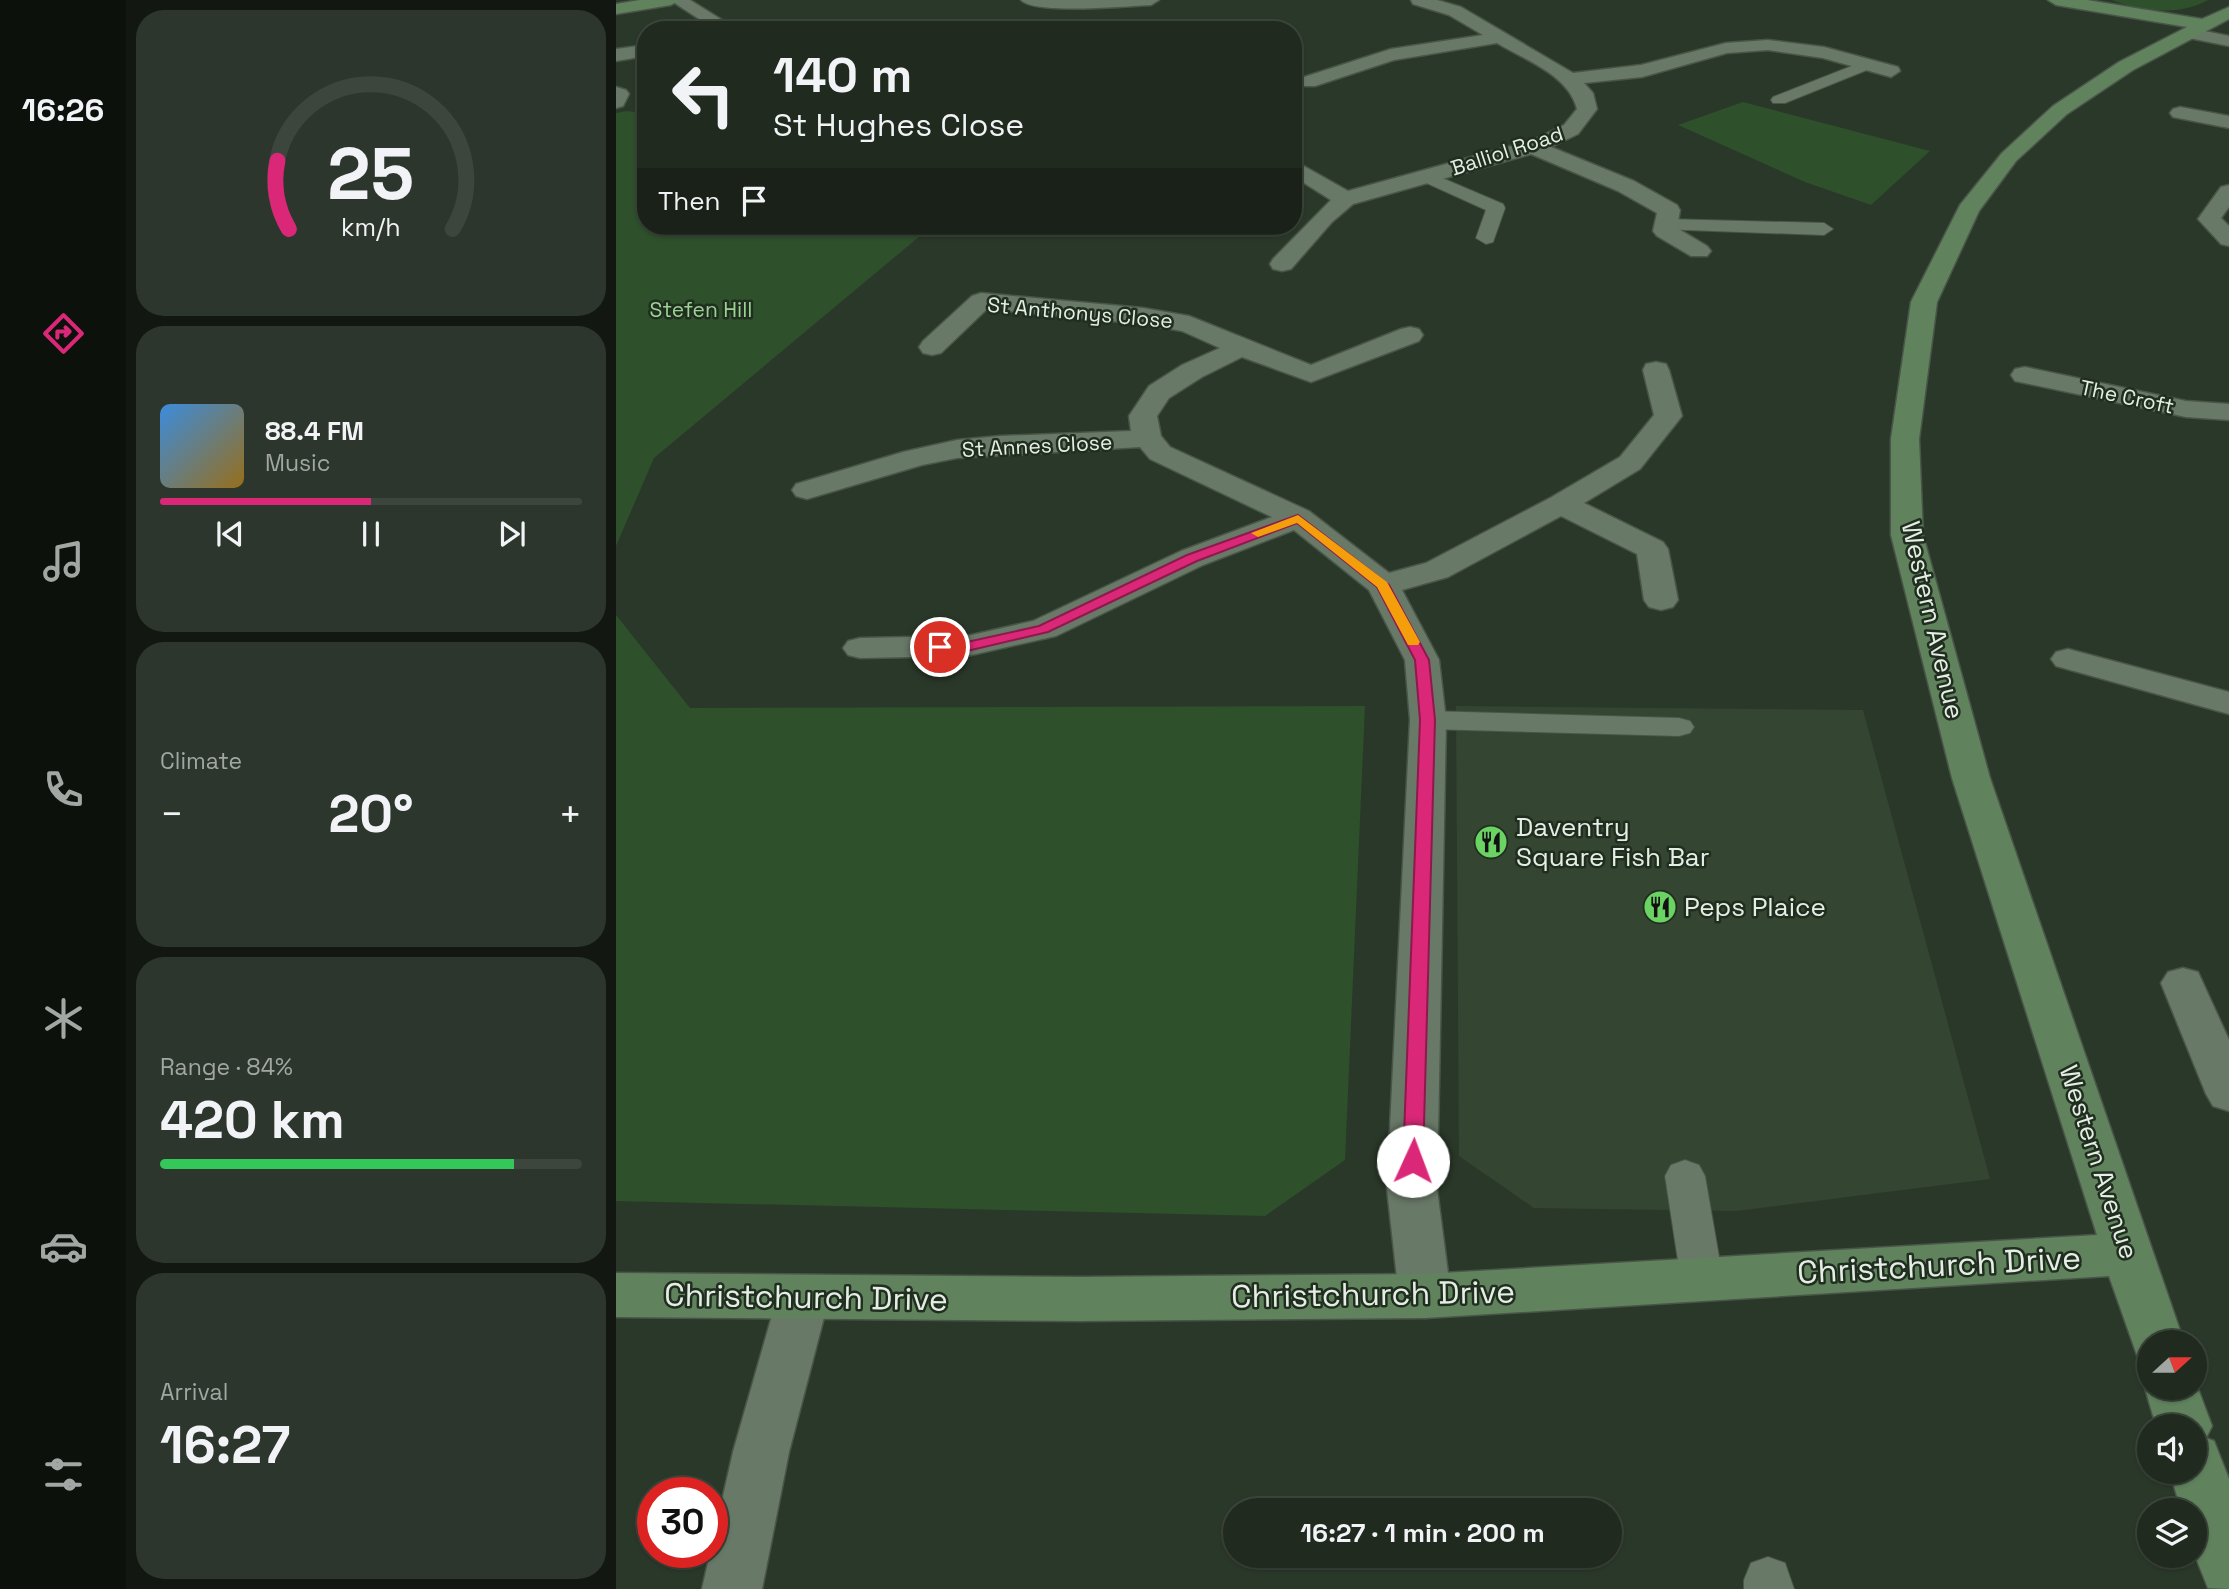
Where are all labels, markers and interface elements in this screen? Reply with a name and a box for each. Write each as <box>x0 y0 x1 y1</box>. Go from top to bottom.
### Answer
text: 140 m <box>773 44 912 106</box>
icon: left <box>658 49 749 140</box>
text: 16:26 <box>22 90 104 130</box>
text: St Hughes Close <box>773 105 1024 145</box>
street label: Balliol Road <box>1447 120 1566 181</box>
text: 25 <box>328 127 414 220</box>
icon: arrive <box>735 182 773 220</box>
text: Then <box>658 184 721 218</box>
text: km/h <box>341 211 401 243</box>
street label: St Anthonys Close <box>986 291 1174 334</box>
park label: Stefen Hill <box>650 296 752 323</box>
icon: directions <box>39 309 88 358</box>
street label: The Croft <box>2078 373 2176 420</box>
text: 88.4 FM <box>265 414 364 448</box>
street label: St Annes Close <box>961 428 1113 463</box>
text: Music <box>265 448 330 478</box>
icon: previous <box>211 515 249 553</box>
icon: pause <box>352 515 390 553</box>
icon: next <box>493 515 531 553</box>
street label: Western Avenue <box>1894 518 1972 722</box>
icon: music <box>39 537 88 586</box>
pin <box>910 617 970 677</box>
icon: arrive <box>921 628 959 666</box>
text: Climate <box>160 746 242 776</box>
icon: phone <box>39 765 88 814</box>
text: 20° <box>328 781 414 847</box>
text: − <box>160 790 184 838</box>
text: + <box>558 790 582 838</box>
place label: Daventry Square Fish Bar <box>1516 810 1710 874</box>
restaurant icon: Daventry Square Fish Bar <box>1472 823 1510 861</box>
restaurant icon: Peps Plaice <box>1641 888 1679 926</box>
place label: Peps Plaice <box>1684 890 1826 924</box>
icon: climate <box>39 994 88 1043</box>
text: Range · 84% <box>160 1052 293 1082</box>
street label: Western Avenue <box>2052 1061 2146 1263</box>
text: 420 km <box>160 1087 345 1153</box>
position arrow <box>1376 1124 1450 1198</box>
icon: car <box>39 1222 88 1271</box>
street label: Christchurch Drive <box>1796 1238 2082 1292</box>
street label: Christchurch Drive <box>1231 1272 1515 1316</box>
street label: Christchurch Drive <box>664 1275 948 1319</box>
north arrow <box>2137 1330 2207 1400</box>
map controls <box>2137 1330 2207 1568</box>
text: Arrival <box>160 1377 228 1407</box>
text: 16:27 <box>160 1412 290 1478</box>
button: sound <box>2137 1414 2207 1484</box>
icon: filters <box>39 1450 88 1499</box>
speed limit sign: 30 <box>637 1477 728 1568</box>
button: layers <box>2137 1498 2207 1568</box>
text: 16:27 · 1 min · 200 m <box>1300 1516 1545 1550</box>

